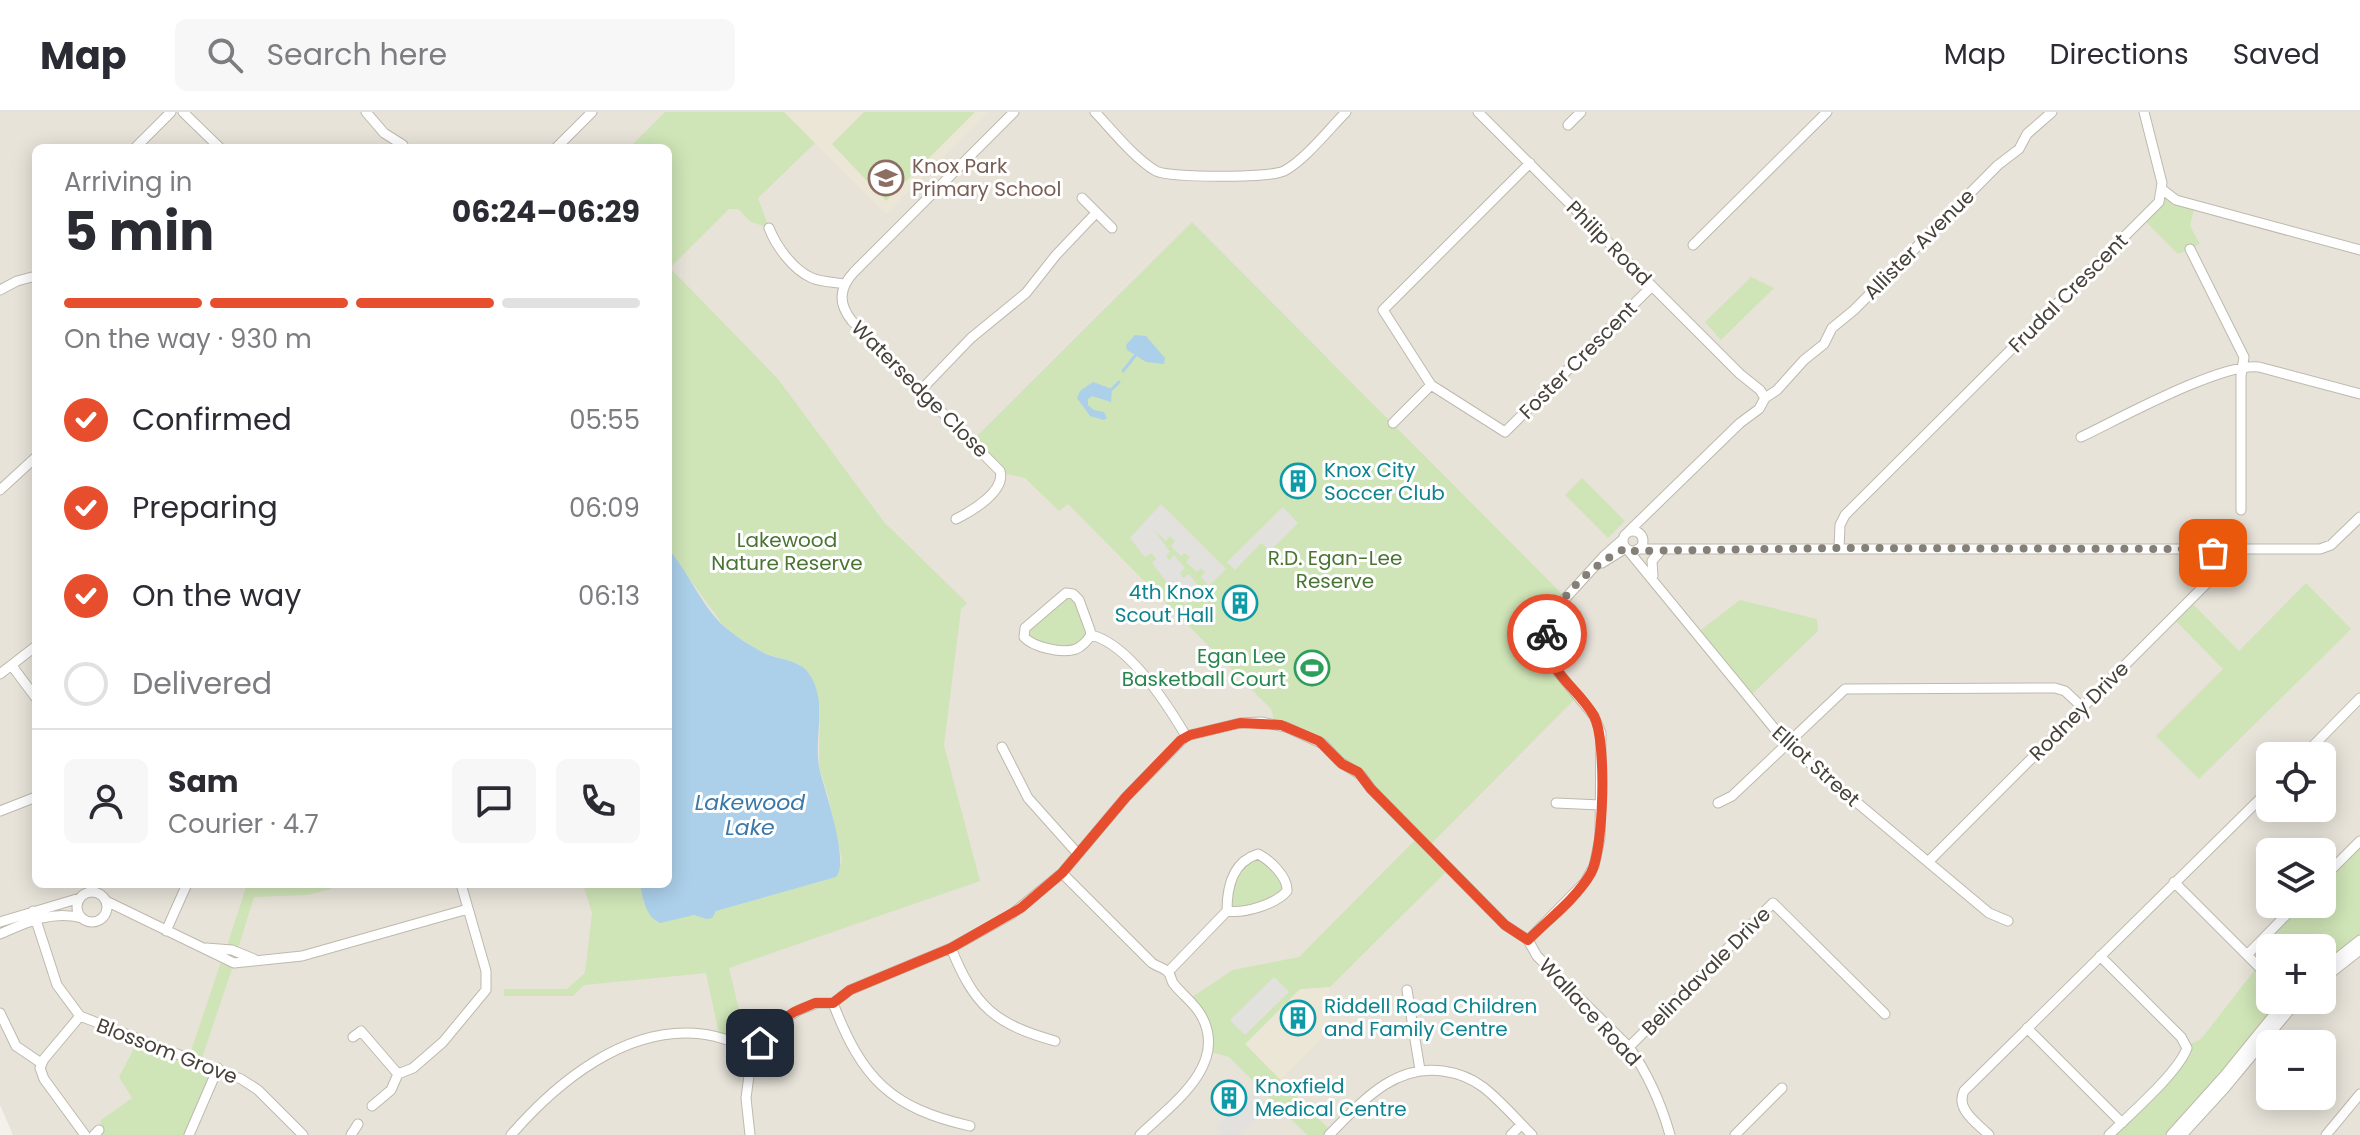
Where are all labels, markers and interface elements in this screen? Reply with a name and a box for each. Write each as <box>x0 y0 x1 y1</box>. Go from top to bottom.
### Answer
search box <box>175 19 735 91</box>
text: Map <box>40 29 127 82</box>
icon: search <box>203 33 247 77</box>
text: Search here <box>267 33 447 76</box>
text: Map <box>1944 35 2006 74</box>
text: Directions <box>2050 35 2189 74</box>
text: Saved <box>2233 35 2320 74</box>
place label: Knox Park Primary School <box>912 152 1061 203</box>
school or university icon: Knox Park Primary School <box>867 159 905 197</box>
text: Arriving in <box>64 164 193 200</box>
street label: Allister Avenue <box>1857 182 1981 306</box>
text: 06:24–06:29 <box>452 190 640 233</box>
street label: Philip Road <box>1560 194 1658 292</box>
text: 5 min <box>64 195 214 268</box>
street label: Frudal Crescent <box>2002 227 2134 359</box>
street label: Foster Crescent <box>1513 295 1643 425</box>
street label: Watersedge Close <box>845 314 995 464</box>
text: On the way · 930 m <box>64 321 312 357</box>
icon: check <box>64 398 108 442</box>
text: Confirmed <box>132 398 292 441</box>
text: 05:55 <box>569 402 640 438</box>
place label: Knox City Soccer Club <box>1324 456 1445 507</box>
building icon: Knox City Soccer Club <box>1279 462 1317 500</box>
icon: check <box>64 486 108 530</box>
text: Preparing <box>132 486 278 529</box>
text: 06:09 <box>569 490 640 526</box>
pin <box>2179 519 2247 587</box>
park label: Lakewood Nature Reserve <box>711 526 863 577</box>
icon: bag <box>2191 531 2235 575</box>
park label: R.D. Egan-Lee Reserve <box>1268 544 1402 595</box>
icon: check <box>64 574 108 618</box>
text: On the way <box>132 574 301 617</box>
text: 06:13 <box>578 578 640 614</box>
place label: 4th Knox Scout Hall <box>1115 578 1214 629</box>
building icon: 4th Knox Scout Hall <box>1221 584 1259 622</box>
courier <box>1507 594 1587 674</box>
icon: bike <box>1525 612 1569 656</box>
place label: Egan Lee Basketball Court <box>1122 642 1286 693</box>
sports icon: Egan Lee Basketball Court <box>1293 649 1331 687</box>
street label: Rodney Drive <box>2023 655 2135 767</box>
text: Delivered <box>132 662 272 705</box>
street label: Elliot Street <box>1766 719 1866 813</box>
map controls <box>2256 742 2336 1110</box>
button: locate <box>2256 742 2336 822</box>
button: person <box>64 759 148 843</box>
button: chat <box>452 759 536 843</box>
button: phone <box>556 759 640 843</box>
text: Sam <box>168 760 239 803</box>
water label: Lakewood Lake <box>695 787 805 843</box>
text: Courier · 4.7 <box>168 806 319 842</box>
button: layers <box>2256 838 2336 918</box>
street label: Belindavale Drive <box>1635 900 1777 1042</box>
button: + <box>2256 934 2336 1014</box>
street label: Wallace Road <box>1533 952 1647 1072</box>
place label: Riddell Road Children and Family Centre <box>1324 992 1537 1043</box>
building icon: Riddell Road Children and Family Centre <box>1279 999 1317 1037</box>
pin <box>726 1009 794 1077</box>
street label: Blossom Grove <box>92 1011 242 1091</box>
icon: home <box>738 1021 782 1065</box>
button: − <box>2256 1030 2336 1110</box>
place label: Knoxfield Medical Centre <box>1255 1072 1407 1123</box>
building icon: Knoxfield Medical Centre <box>1210 1079 1248 1117</box>

